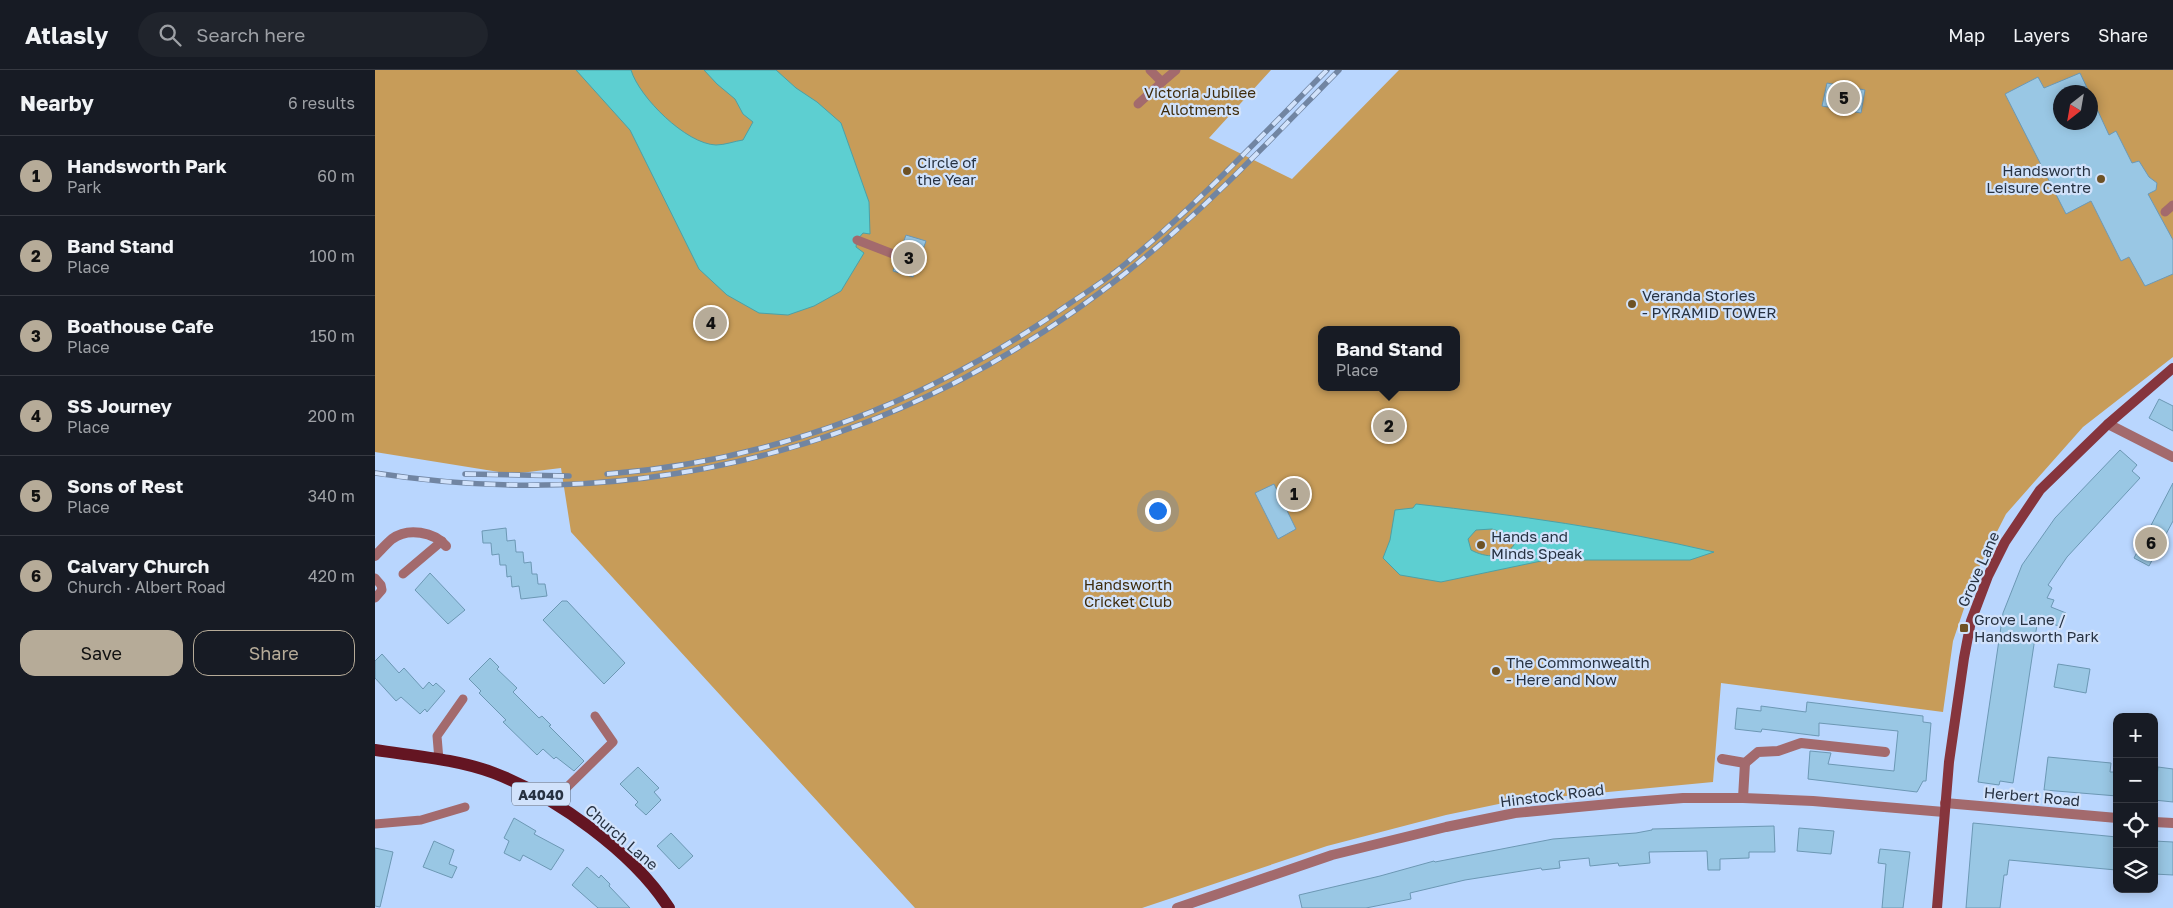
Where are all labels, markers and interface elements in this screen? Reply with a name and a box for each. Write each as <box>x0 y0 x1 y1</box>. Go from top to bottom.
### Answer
search box <box>138 12 488 57</box>
text: Atlasly <box>25 20 108 49</box>
icon: search <box>156 21 184 49</box>
text: Search here <box>196 23 305 46</box>
text: Map <box>1948 24 1985 46</box>
text: Layers <box>2013 24 2070 46</box>
text: Share <box>2098 24 2148 46</box>
pin: 5 <box>1828 79 1860 117</box>
park label: Victoria Jubilee Allotments <box>1144 83 1256 118</box>
north arrow <box>2053 85 2098 130</box>
text: Nearby <box>20 90 94 116</box>
text: 6 results <box>288 93 355 113</box>
place label: Circle of the Year <box>917 153 977 188</box>
text: Handsworth Park <box>67 154 227 177</box>
place label: Handsworth Leisure Centre <box>1986 161 2091 196</box>
marker: Circle of the Year <box>901 165 913 177</box>
text: 1 <box>32 166 40 186</box>
text: 60 m <box>317 166 355 186</box>
marker: Handsworth Leisure Centre <box>2095 173 2107 185</box>
text: Park <box>67 177 102 197</box>
text: Band Stand <box>67 234 174 257</box>
pin: 3 <box>893 239 925 277</box>
text: 2 <box>31 246 41 266</box>
text: 100 m <box>309 246 355 266</box>
text: Place <box>67 257 110 277</box>
place label: Veranda Stories - PYRAMID TOWER <box>1642 286 1777 321</box>
marker: Veranda Stories - PYRAMID TOWER <box>1626 298 1638 310</box>
pin: 4 <box>695 304 727 342</box>
text: Boathouse Cafe <box>67 314 214 337</box>
text: 3 <box>31 326 41 346</box>
text: 150 m <box>310 326 355 346</box>
popup <box>1318 326 1460 391</box>
text: Place <box>67 337 110 357</box>
text: Band Stand <box>1336 337 1442 360</box>
text: Place <box>1336 360 1378 380</box>
text: SS Journey <box>67 394 172 417</box>
text: 4 <box>31 406 41 426</box>
text: 200 m <box>308 406 355 426</box>
pin: 2 <box>1373 407 1405 445</box>
text: Place <box>67 417 110 437</box>
text: Sons of Rest <box>67 474 183 497</box>
pin: 1 <box>1278 475 1310 513</box>
text: 5 <box>31 486 41 506</box>
text: 340 m <box>308 486 355 506</box>
text: Place <box>67 497 110 517</box>
your location <box>1145 498 1171 524</box>
pin: 6 <box>2135 524 2167 562</box>
place label: Hands and Minds Speak <box>1491 527 1583 562</box>
street label: Grove Lane <box>1953 528 2003 609</box>
marker: Hands and Minds Speak <box>1475 539 1487 551</box>
text: Calvary Church <box>67 554 209 577</box>
text: 6 <box>31 566 41 586</box>
text: 420 m <box>308 566 355 586</box>
park label: Handsworth Cricket Club <box>1084 575 1172 610</box>
text: Church · Albert Road <box>67 577 226 597</box>
place label: Grove Lane / Handsworth Park <box>1974 610 2099 645</box>
marker: Grove Lane / Handsworth Park <box>1958 622 1970 634</box>
button: Save <box>20 630 183 676</box>
button: Share <box>193 630 355 676</box>
place label: The Commonwealth - Here and Now <box>1506 653 1650 688</box>
marker: The Commonwealth - Here and Now <box>1490 665 1502 677</box>
map controls <box>2113 713 2158 893</box>
button: + <box>2113 713 2158 758</box>
button: − <box>2113 758 2158 803</box>
street label: Hinstock Road <box>1499 780 1605 810</box>
road number: A4040 <box>512 782 570 806</box>
street label: Herbert Road <box>1983 783 2081 809</box>
street label: Church Lane <box>582 801 662 874</box>
button: locate <box>2113 803 2158 848</box>
button: layers <box>2113 848 2158 893</box>

